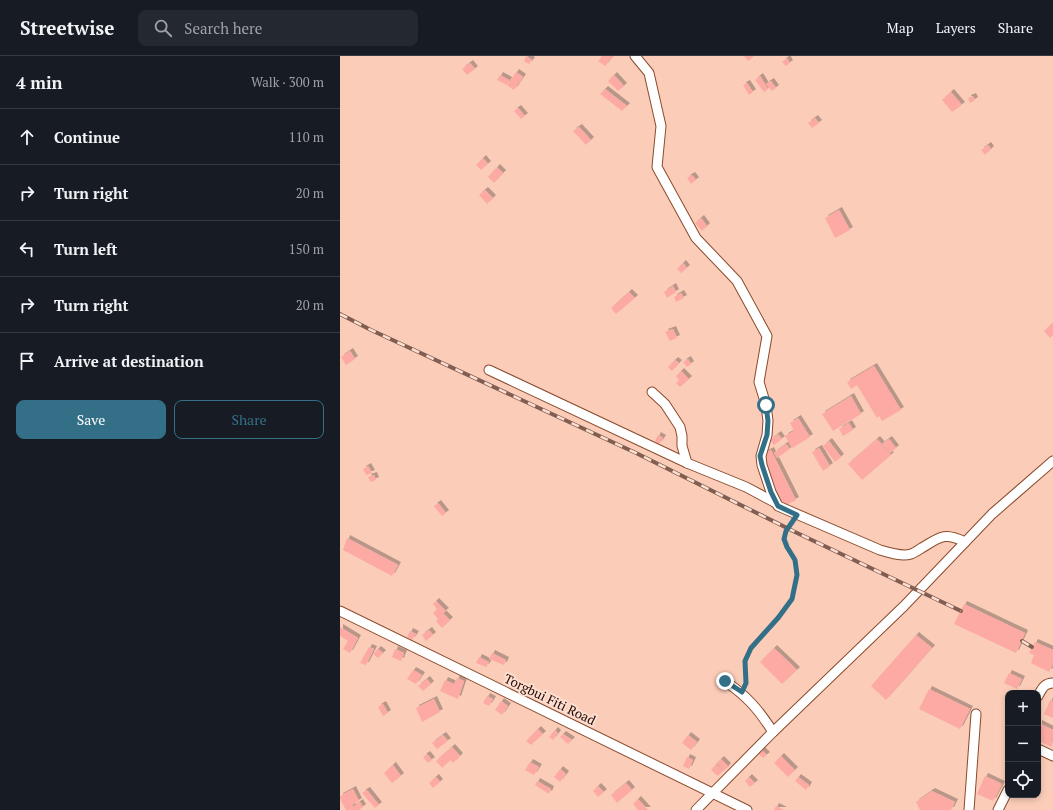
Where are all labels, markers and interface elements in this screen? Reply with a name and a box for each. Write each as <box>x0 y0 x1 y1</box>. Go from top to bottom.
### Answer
search box <box>138 10 418 46</box>
text: Streetwise <box>20 15 114 40</box>
icon: search <box>152 17 174 39</box>
text: Search here <box>184 18 262 38</box>
text: Map <box>887 18 914 37</box>
text: Layers <box>936 18 976 37</box>
text: Share <box>998 18 1033 37</box>
text: 4 min <box>16 71 63 94</box>
text: Walk · 300 m <box>251 73 324 91</box>
icon: ahead <box>16 126 38 148</box>
text: Continue <box>54 127 120 147</box>
text: 110 m <box>289 128 324 146</box>
icon: right <box>16 182 38 204</box>
text: Turn right <box>54 183 129 203</box>
text: 20 m <box>296 184 324 202</box>
icon: left <box>16 238 38 260</box>
text: Turn left <box>54 239 118 259</box>
text: 150 m <box>289 240 324 258</box>
icon: right <box>16 294 38 316</box>
text: Turn right <box>54 295 129 315</box>
text: 20 m <box>296 296 324 314</box>
icon: arrive <box>16 350 38 372</box>
text: Arrive at destination <box>54 351 204 371</box>
route start <box>757 396 775 414</box>
button: Save <box>16 400 166 439</box>
button: Share <box>174 400 324 439</box>
street label: Torgbui Fiti Road <box>501 669 599 729</box>
route end <box>716 672 734 690</box>
map controls <box>1005 690 1041 798</box>
button: + <box>1005 690 1041 726</box>
button: − <box>1005 726 1041 762</box>
button: locate <box>1005 762 1041 798</box>

